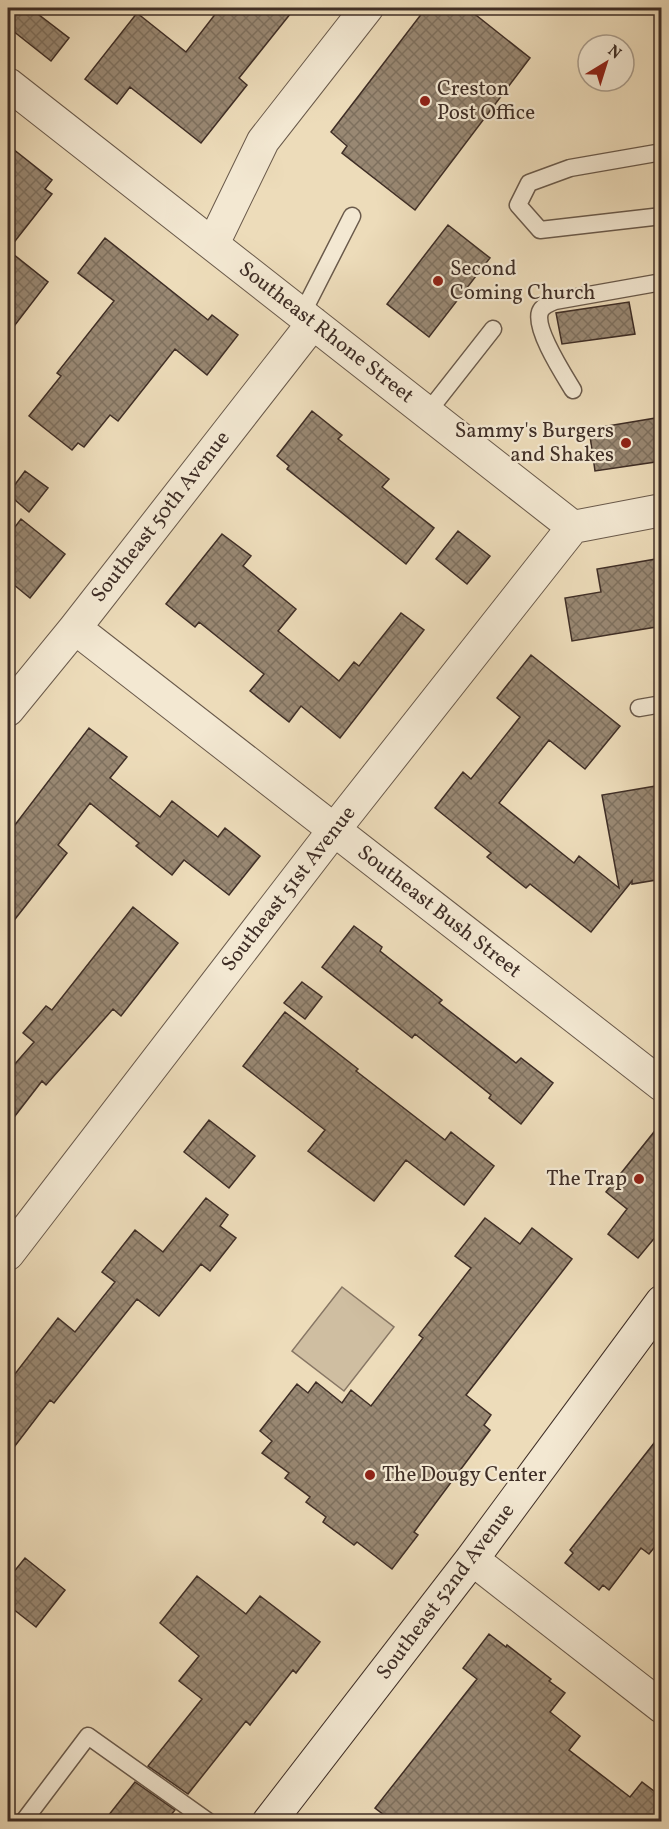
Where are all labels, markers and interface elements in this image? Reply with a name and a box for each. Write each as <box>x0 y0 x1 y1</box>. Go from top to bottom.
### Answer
north arrow <box>576 33 636 93</box>
text: N <box>603 41 626 65</box>
place label: Creston Post Office <box>437 75 535 128</box>
marker: Creston Post Office <box>418 94 432 108</box>
street label: Southeast Rhone Street <box>232 255 420 411</box>
place label: Second Coming Church <box>450 255 596 308</box>
marker: Second Coming Church <box>431 274 445 288</box>
place label: Sammy's Burgers and Shakes <box>455 417 614 470</box>
street label: Southeast 50th Avenue <box>85 425 237 609</box>
marker: Sammy's Burgers and Shakes <box>619 436 633 450</box>
street label: Southeast 51st Avenue <box>215 800 363 978</box>
street label: Southeast Bush Street <box>351 839 527 985</box>
place label: The Trap <box>546 1165 627 1194</box>
marker: The Trap <box>632 1172 646 1186</box>
place label: The Dougy Center <box>382 1461 547 1490</box>
marker: The Dougy Center <box>363 1468 377 1482</box>
street label: Southeast 52nd Avenue <box>370 1498 522 1686</box>

